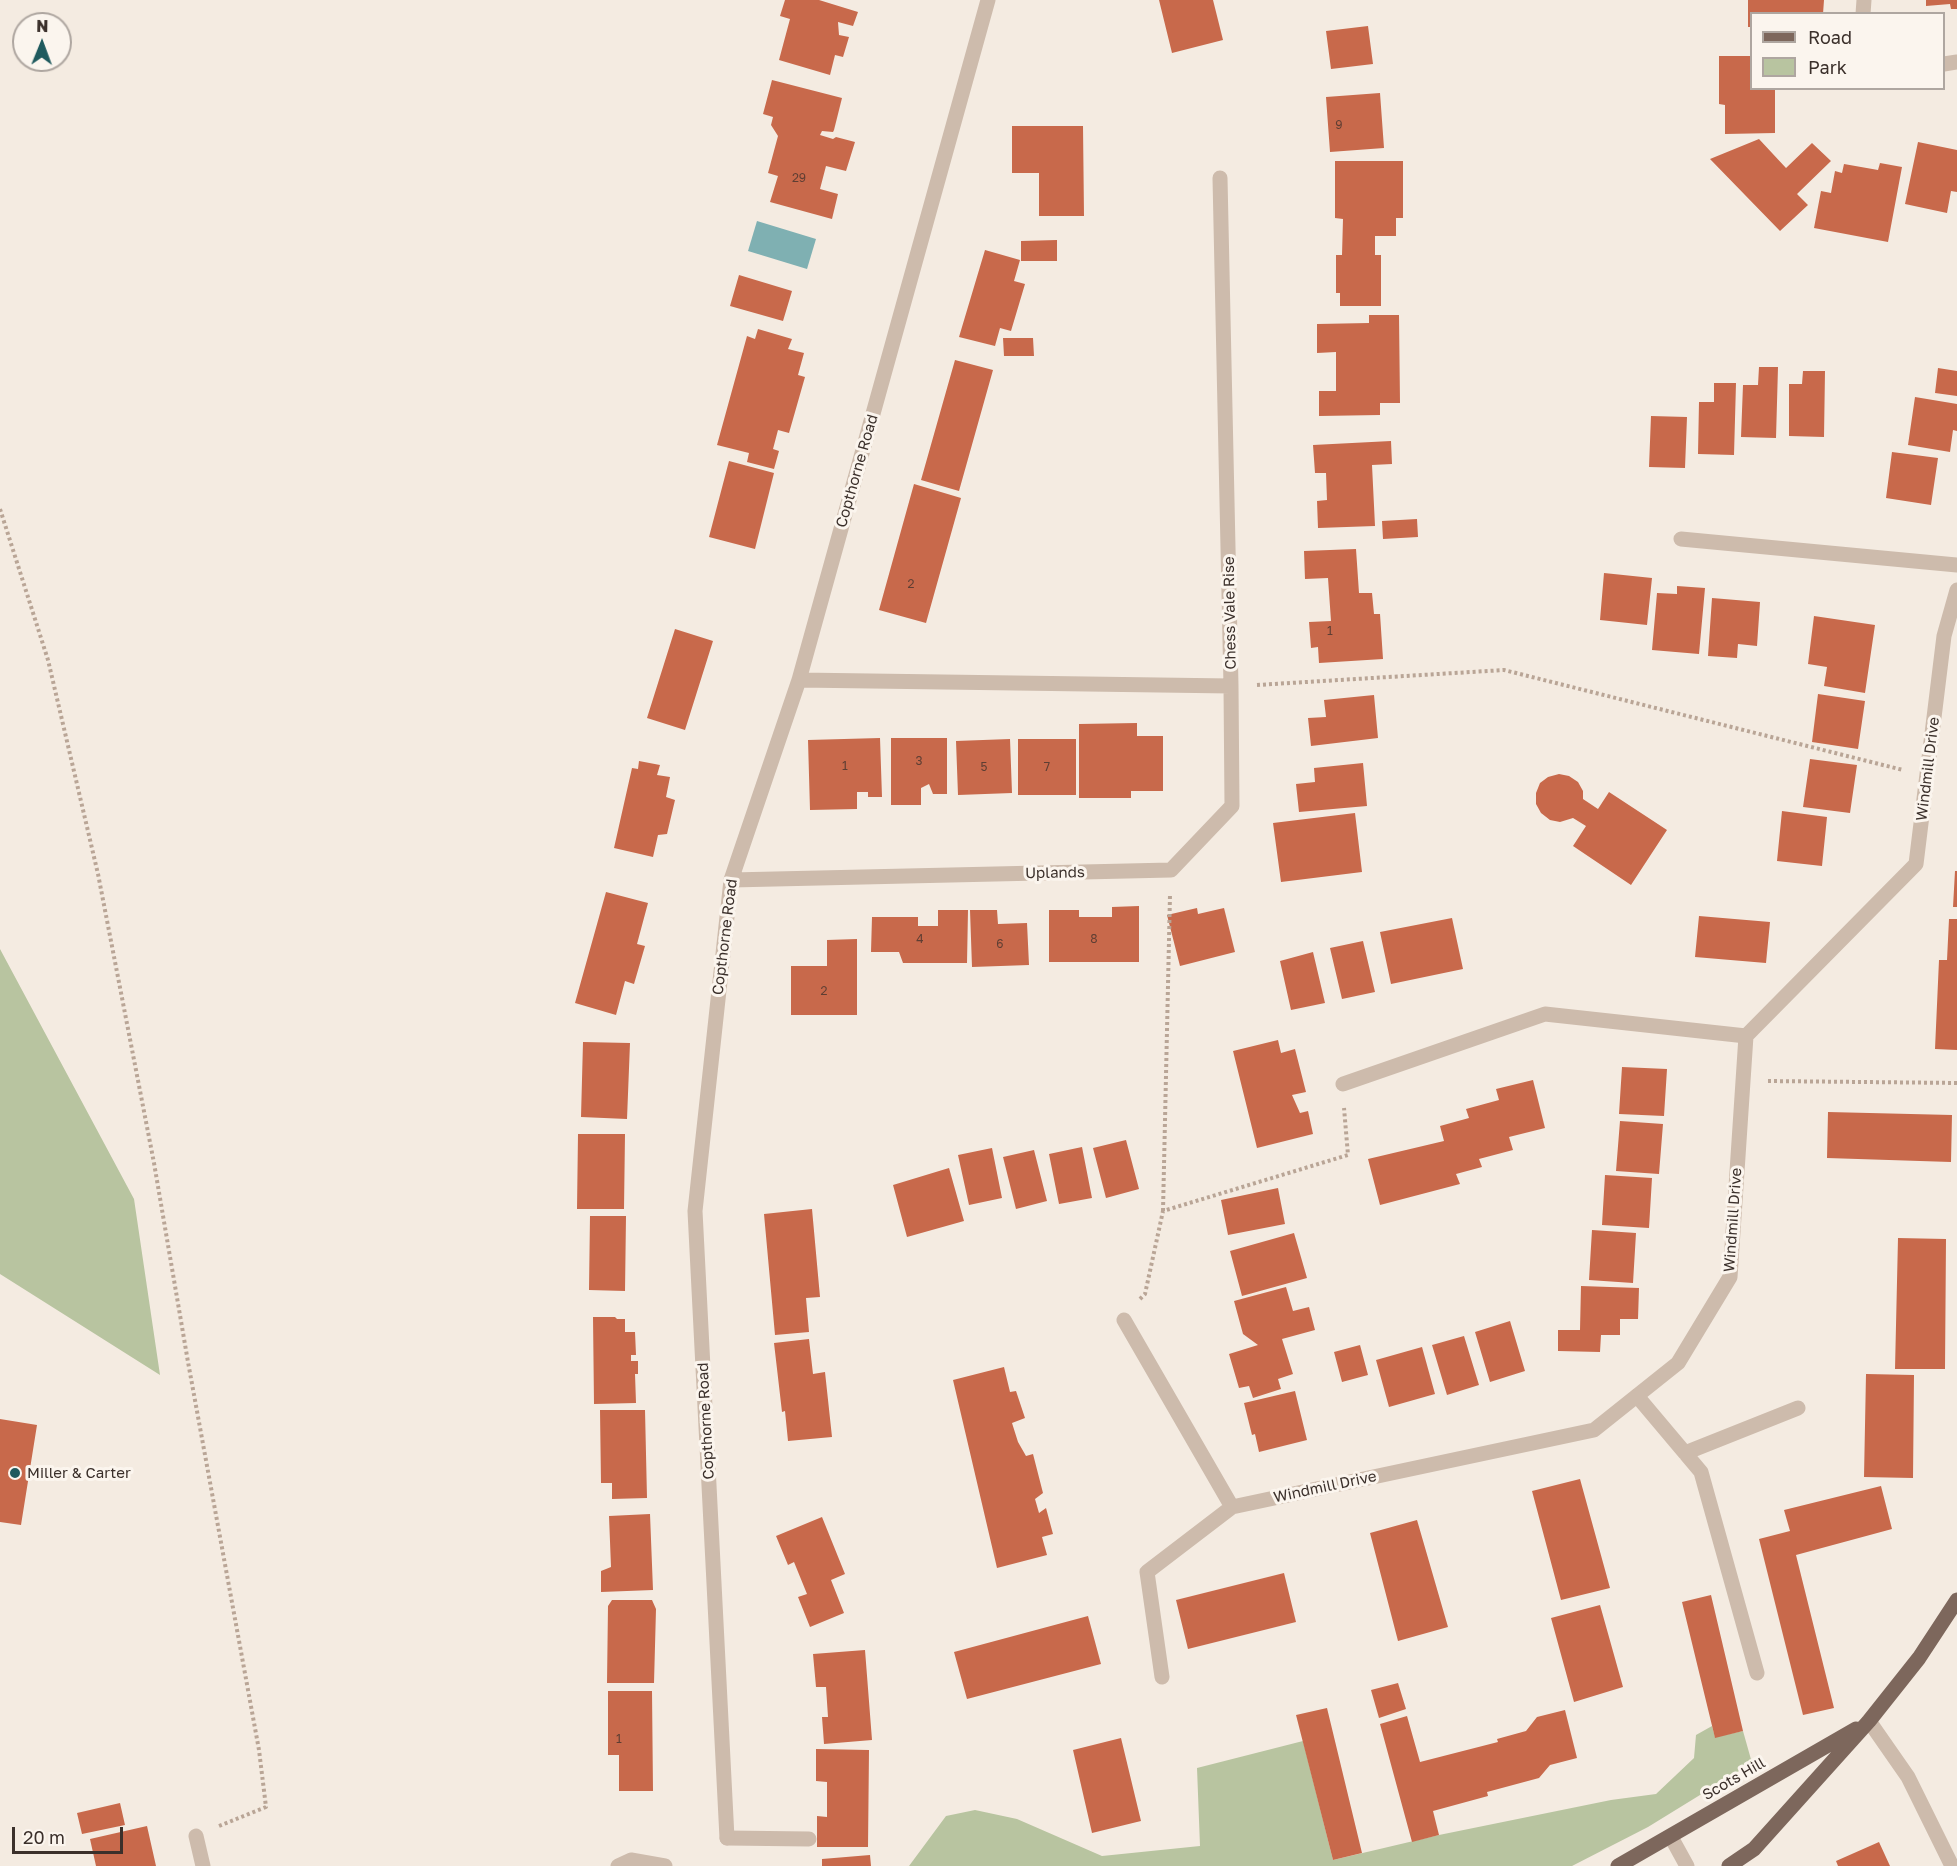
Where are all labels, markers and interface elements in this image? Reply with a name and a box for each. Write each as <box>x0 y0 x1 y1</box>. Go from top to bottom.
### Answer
north arrow <box>12 12 72 72</box>
legend <box>1750 12 1945 90</box>
text: N <box>36 16 49 36</box>
text: Road <box>1808 26 1852 48</box>
text: Park <box>1808 56 1847 78</box>
house number: 9 <box>1335 118 1343 132</box>
house number: 29 <box>792 171 806 185</box>
street label: Copthorne Road <box>832 412 882 530</box>
street label: Chess Vale Rise <box>1220 556 1240 670</box>
house number: 2 <box>908 577 914 591</box>
house number: 1 <box>1327 624 1333 638</box>
street label: Windmill Drive <box>1913 716 1943 822</box>
house number: 3 <box>915 754 923 768</box>
house number: 1 <box>842 759 848 773</box>
house number: 5 <box>981 760 987 774</box>
house number: 7 <box>1044 760 1050 774</box>
street label: Uplands <box>1025 863 1085 883</box>
street label: Copthorne Road <box>709 878 741 996</box>
house number: 4 <box>916 932 924 946</box>
house number: 8 <box>1090 932 1098 946</box>
house number: 6 <box>996 937 1004 951</box>
house number: 2 <box>821 984 827 998</box>
street label: Windmill Drive <box>1720 1167 1746 1273</box>
street label: Copthorne Road <box>694 1362 718 1480</box>
place label: Miller & Carter <box>27 1464 131 1482</box>
marker: Miller & Carter <box>8 1466 22 1480</box>
street label: Windmill Drive <box>1272 1467 1378 1507</box>
house number: 1 <box>616 1732 622 1746</box>
street label: Scots Hill <box>1699 1754 1769 1804</box>
scale bar <box>15 1815 126 1853</box>
text: 20 m <box>23 1826 65 1848</box>

